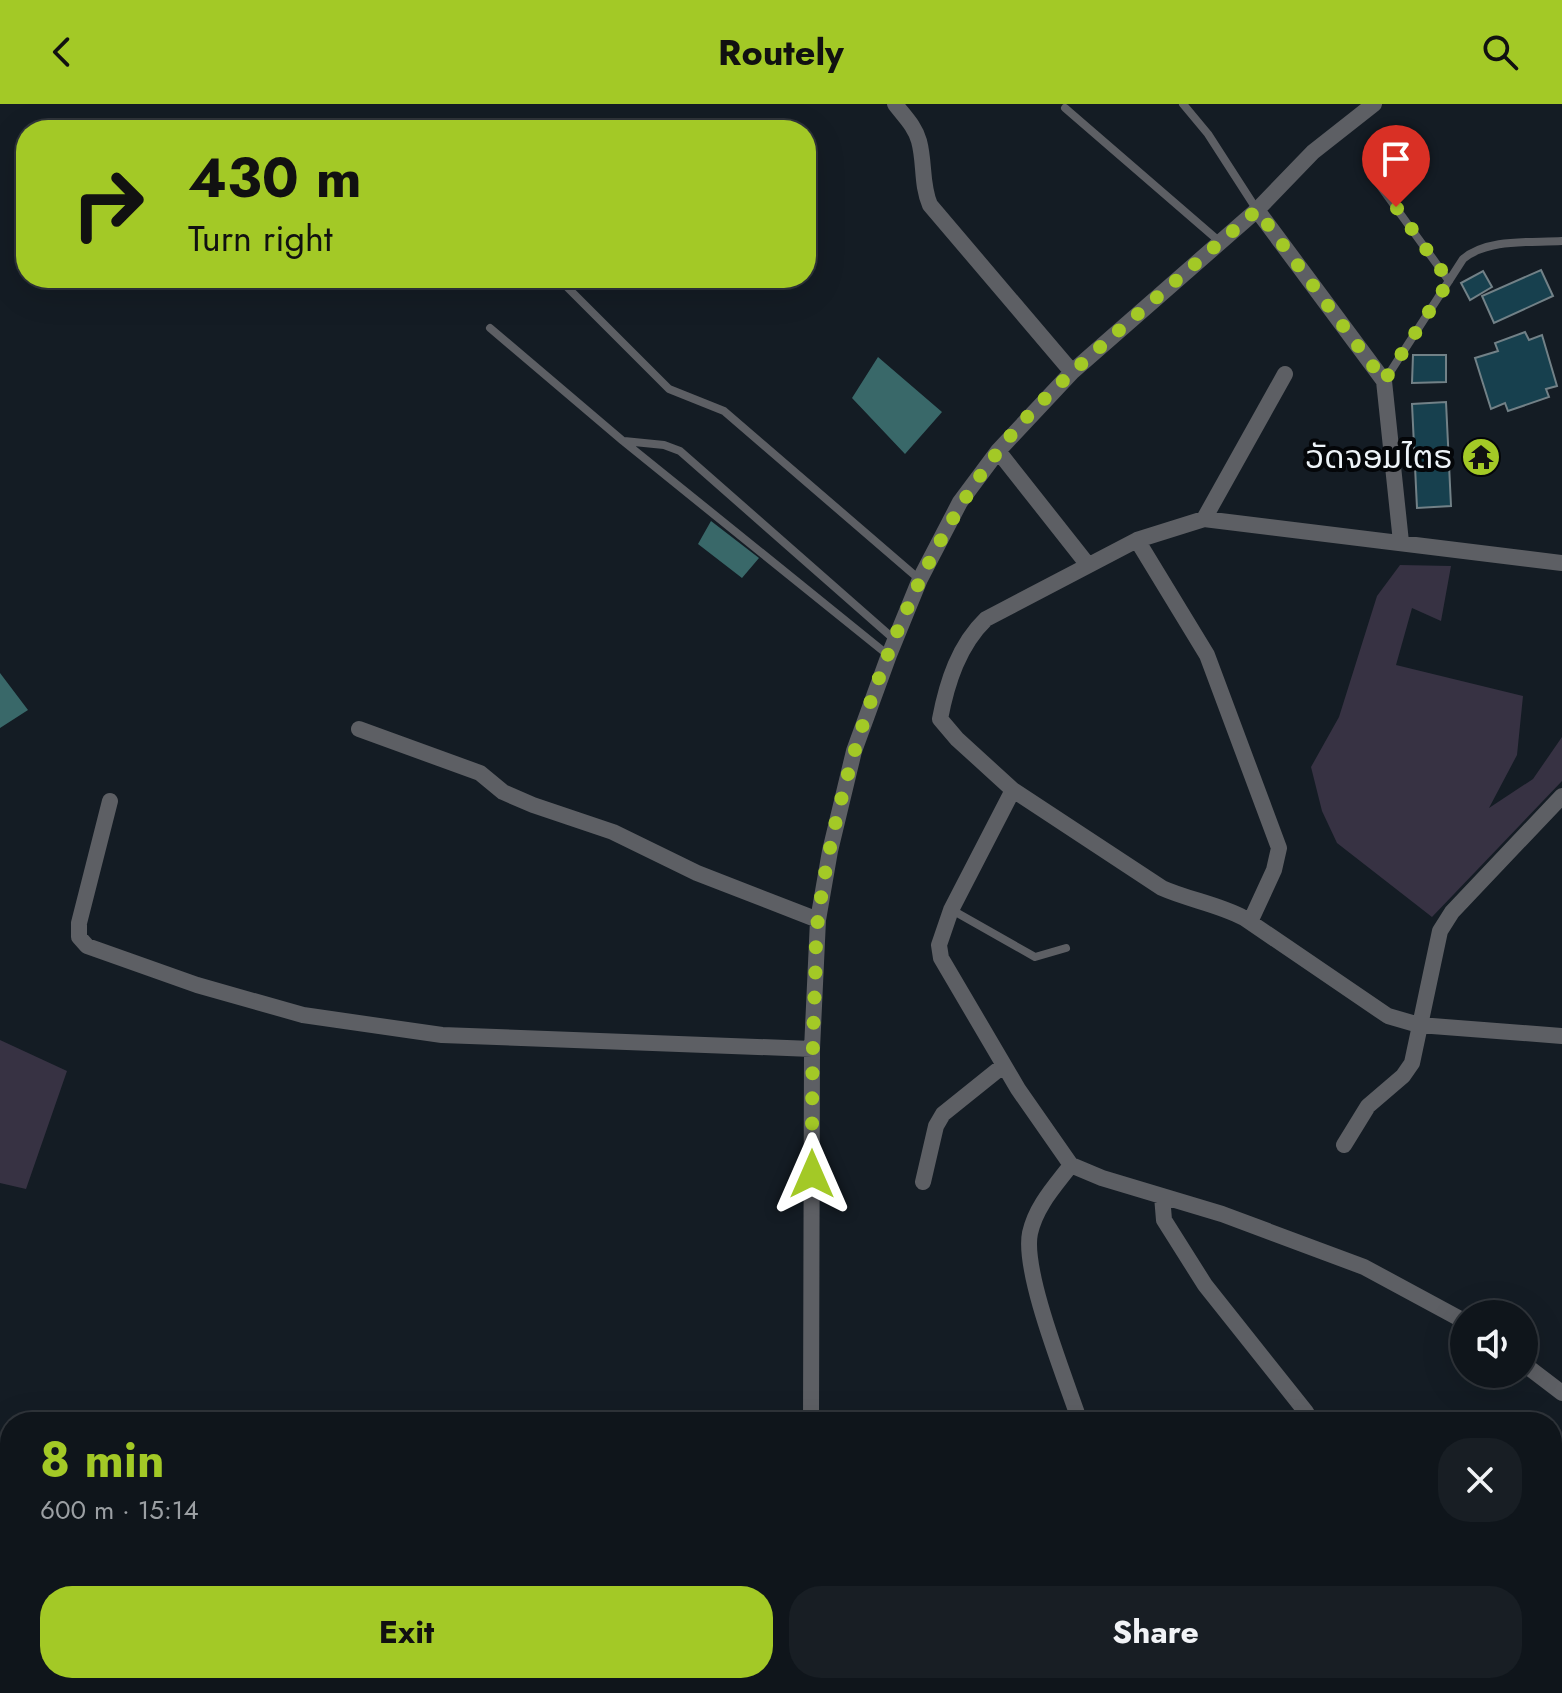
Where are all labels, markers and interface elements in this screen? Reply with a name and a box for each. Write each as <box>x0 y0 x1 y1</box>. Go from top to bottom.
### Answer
text: Routely <box>718 26 844 78</box>
icon: back <box>40 30 84 74</box>
icon: search <box>1478 30 1522 74</box>
pin <box>1362 125 1430 207</box>
text: 430 m <box>188 137 362 218</box>
icon: arrive <box>1374 137 1418 181</box>
icon: right <box>56 152 160 256</box>
text: Turn right <box>188 212 333 264</box>
place label: ວັດຈອມໄຕຣ <box>1306 434 1453 480</box>
temple icon: ວັດຈອມໄຕຣ <box>1460 436 1502 478</box>
position arrow <box>770 1132 854 1216</box>
map controls <box>1450 1300 1538 1388</box>
button: sound <box>1450 1300 1538 1388</box>
text: 8 min <box>40 1426 165 1495</box>
button: close <box>1438 1438 1522 1522</box>
text: 600 m · 15:14 <box>40 1491 199 1529</box>
button: Exit <box>40 1586 773 1678</box>
button: Share <box>789 1586 1522 1678</box>

